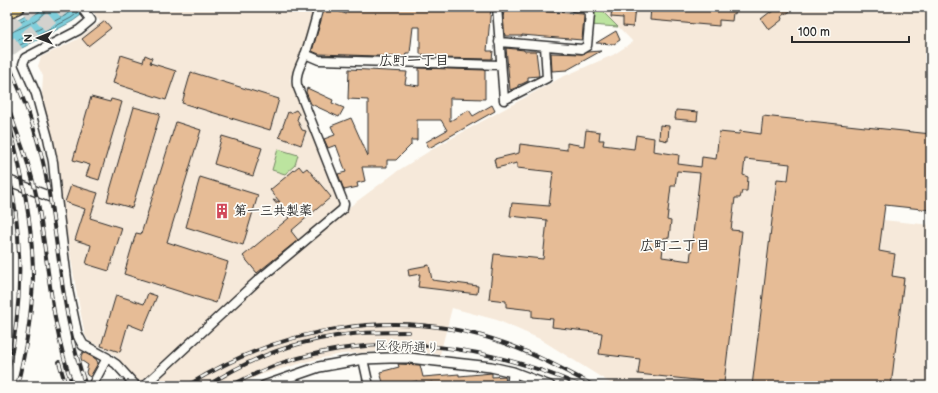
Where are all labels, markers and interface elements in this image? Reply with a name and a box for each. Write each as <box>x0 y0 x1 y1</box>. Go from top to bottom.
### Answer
north arrow <box>18 18 58 58</box>
scale bar <box>792 18 909 44</box>
text: 100 m <box>798 25 830 40</box>
text: N <box>22 34 35 42</box>
district label: 広町一丁目 <box>379 52 449 69</box>
building icon: 第一三共製薬 <box>213 202 231 220</box>
place label: 第一三共製薬 <box>234 203 312 219</box>
district label: 広町二丁目 <box>640 237 710 254</box>
street label: 区役所通り <box>374 338 440 356</box>

